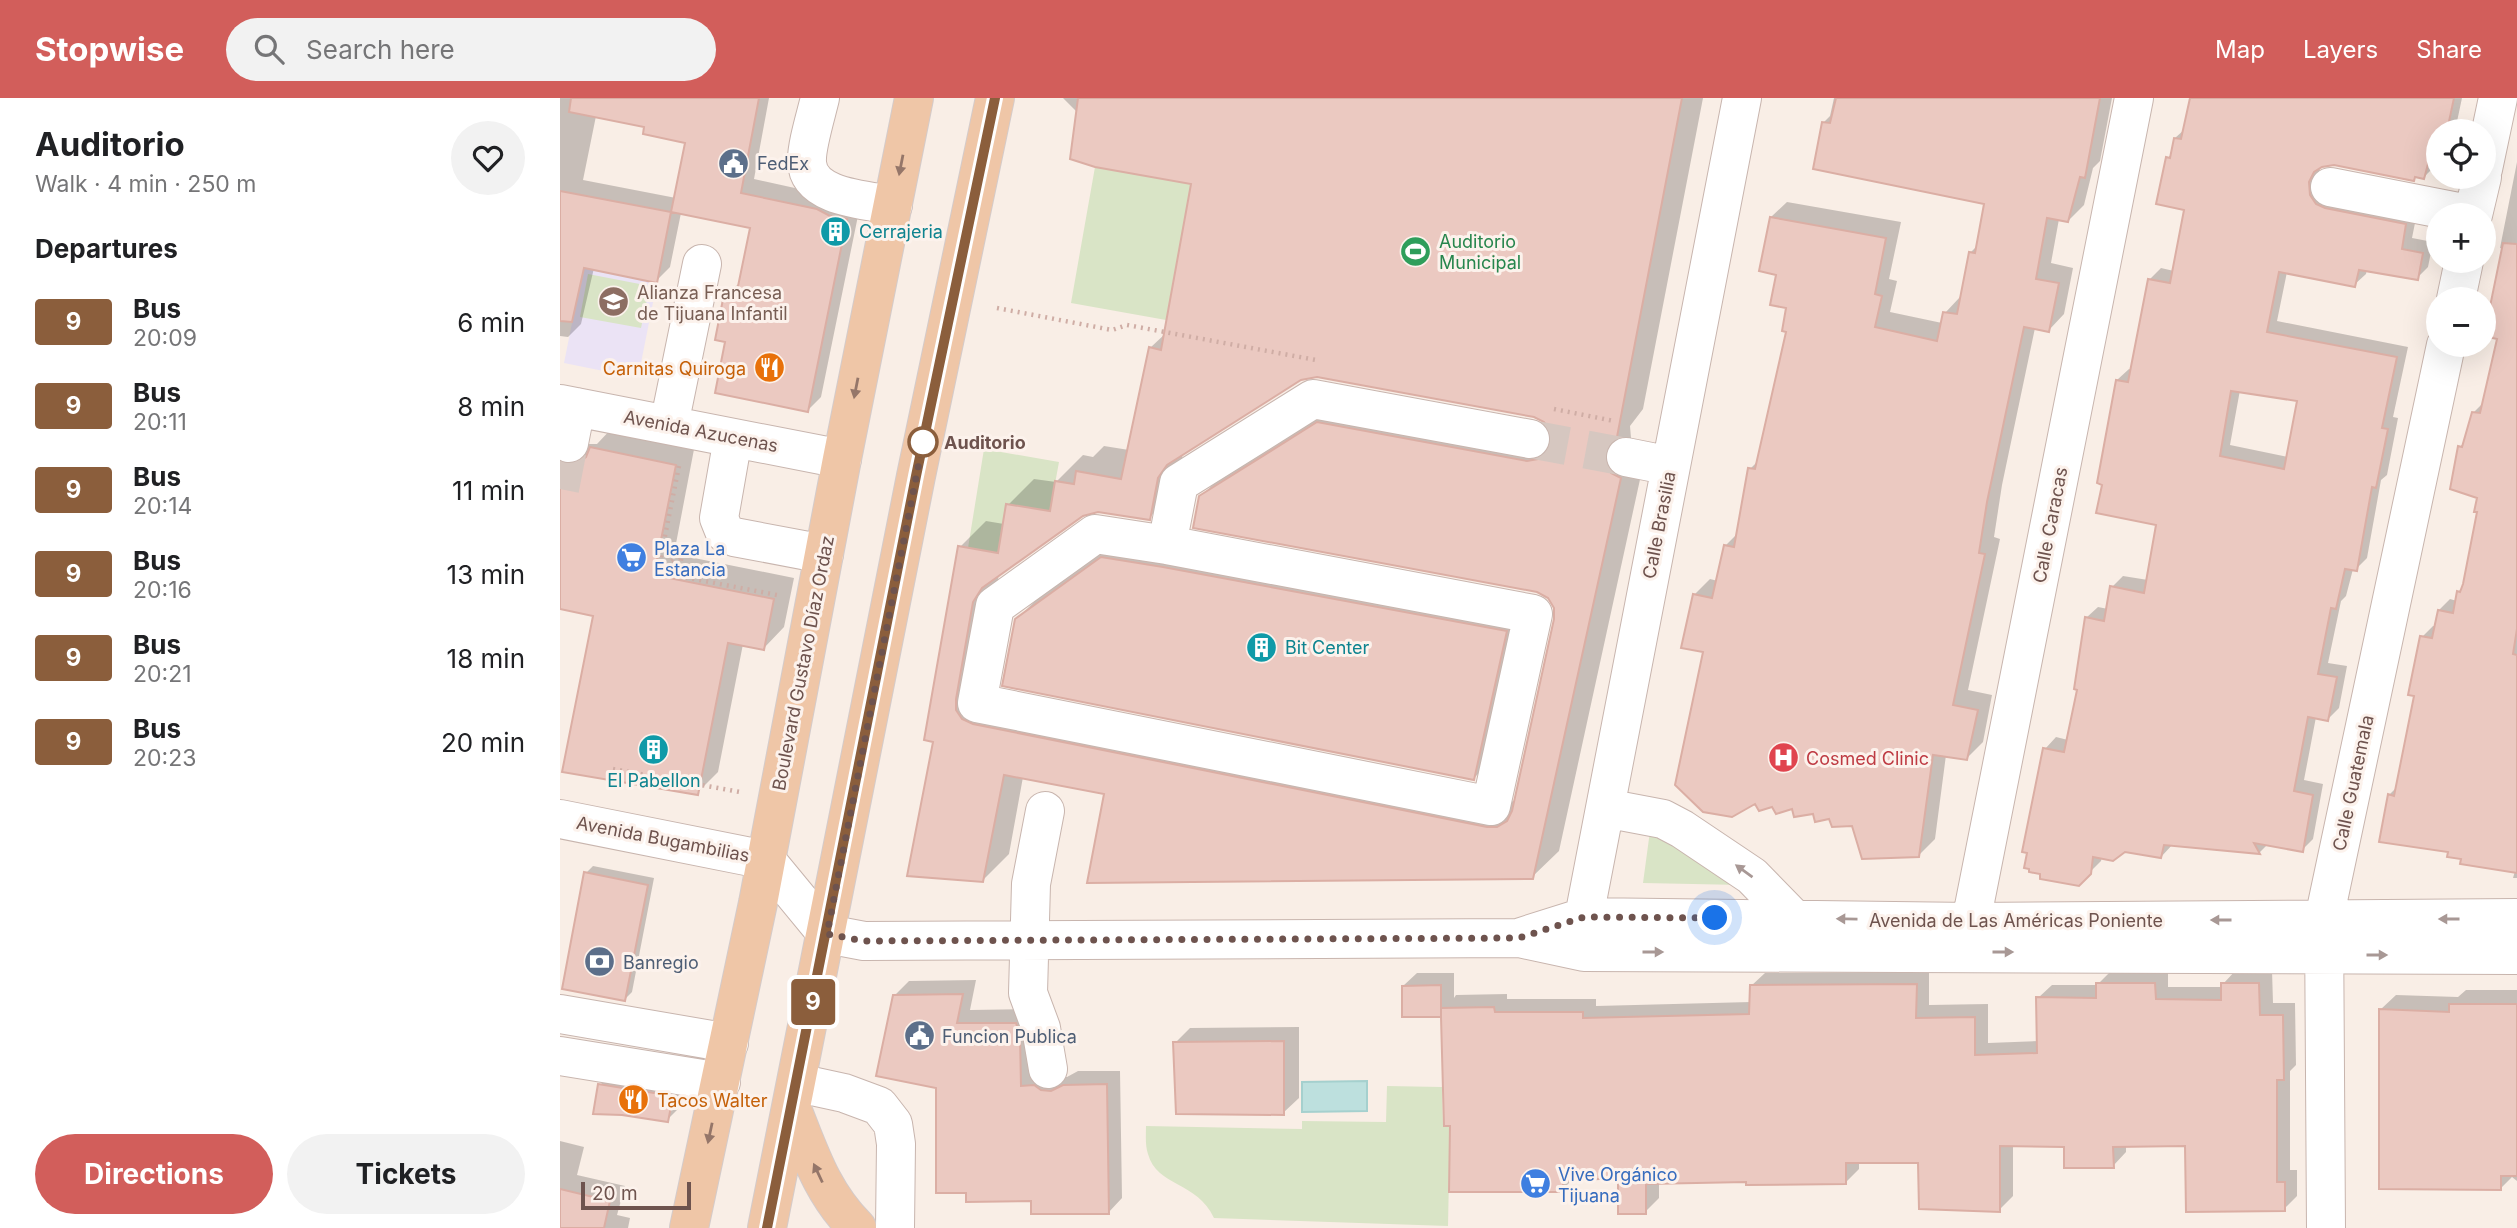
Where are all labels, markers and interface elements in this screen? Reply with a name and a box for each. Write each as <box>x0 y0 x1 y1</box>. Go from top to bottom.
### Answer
search box <box>226 18 716 81</box>
text: Stopwise <box>35 29 184 69</box>
icon: search <box>250 30 288 68</box>
text: Search here <box>306 34 455 65</box>
text: Map <box>2215 35 2265 64</box>
text: Layers <box>2303 35 2378 64</box>
text: Share <box>2416 35 2482 64</box>
map controls <box>2426 119 2496 357</box>
button: locate <box>2426 119 2496 189</box>
button: heart <box>451 121 525 195</box>
text: Auditorio <box>35 124 185 164</box>
public building icon: FedEx <box>717 146 751 180</box>
place label: FedEx <box>757 153 809 174</box>
one-way arrow <box>895 154 906 176</box>
text: Walk · 4 min · 250 m <box>35 170 257 198</box>
button: + <box>2426 203 2496 273</box>
building icon: Cerrajeria <box>819 214 853 248</box>
place label: Cerrajeria <box>859 221 943 242</box>
place label: Auditorio Municipal <box>1439 231 1521 273</box>
text: Departures <box>35 233 178 264</box>
sports icon: Auditorio Municipal <box>1399 234 1433 268</box>
place label: Alianza Francesa de Tijuana Infantil <box>637 282 788 324</box>
school or university icon: Alianza Francesa de Tijuana Infantil <box>597 285 631 319</box>
button: − <box>2426 287 2496 357</box>
text: Bus <box>133 293 181 324</box>
text: 9 <box>66 307 81 336</box>
text: 6 min <box>457 307 525 338</box>
text: 20:09 <box>133 324 197 352</box>
restaurant icon: Carnitas Quiroga <box>752 351 786 385</box>
place label: Carnitas Quiroga <box>603 358 746 379</box>
text: Bus <box>133 377 181 408</box>
one-way arrow <box>851 377 862 399</box>
text: 9 <box>66 391 81 420</box>
text: 8 min <box>457 391 525 422</box>
street label: Avenida Azucenas <box>622 406 780 456</box>
text: 20:11 <box>133 408 187 436</box>
marker: Auditorio <box>908 427 938 457</box>
place label: Auditorio <box>944 432 1026 453</box>
text: Bus <box>133 461 181 492</box>
street label: Calle Caracas <box>2028 465 2072 585</box>
street label: Calle Brasilia <box>1638 470 1680 580</box>
text: 9 <box>66 475 81 504</box>
text: 11 min <box>452 475 525 506</box>
text: 20:14 <box>133 492 192 520</box>
street label: Boulevard Gustavo Díaz Ordaz <box>768 534 838 792</box>
place label: Plaza La Estancia <box>654 538 726 580</box>
supermarket icon: Plaza La Estancia <box>614 541 648 575</box>
text: Bus <box>133 545 181 576</box>
text: 9 <box>66 559 81 588</box>
text: 13 min <box>447 559 525 590</box>
text: 20:16 <box>133 576 192 604</box>
text: Bus <box>133 629 181 660</box>
building icon: Bit Center <box>1245 630 1279 664</box>
place label: Bit Center <box>1285 637 1370 658</box>
text: 9 <box>66 643 81 672</box>
text: 18 min <box>447 643 525 674</box>
text: 20:21 <box>133 660 192 688</box>
text: Bus <box>133 713 181 744</box>
street label: Calle Guatemala <box>2328 713 2378 853</box>
text: 9 <box>66 727 81 756</box>
text: 20 min <box>441 727 525 758</box>
building icon: El Pabellon <box>637 733 671 767</box>
hospital icon: Cosmed Clinic <box>1766 741 1800 775</box>
text: 20:23 <box>133 744 196 772</box>
place label: Cosmed Clinic <box>1806 748 1929 769</box>
place label: El Pabellon <box>607 770 701 791</box>
street label: Avenida Bugambilias <box>575 812 751 866</box>
one-way arrow <box>1735 864 1753 878</box>
your location <box>1697 900 1732 935</box>
street label: Avenida de Las Américas Poniente <box>1869 910 2163 931</box>
one-way arrow <box>2438 913 2460 925</box>
one-way arrow <box>1836 914 1858 925</box>
one-way arrow <box>2210 914 2232 926</box>
bank icon: Banregio <box>583 945 617 979</box>
one-way arrow <box>1642 946 1664 958</box>
one-way arrow <box>1992 946 2014 958</box>
one-way arrow <box>2366 949 2388 961</box>
place label: Banregio <box>623 952 699 973</box>
line badge: 9 <box>790 979 836 1025</box>
text: 9 <box>805 987 821 1016</box>
public building icon: Funcion Publica <box>902 1019 936 1053</box>
place label: Funcion Publica <box>942 1026 1077 1047</box>
restaurant icon: Tacos Walter <box>617 1083 651 1117</box>
place label: Tacos Walter <box>657 1090 768 1111</box>
one-way arrow <box>705 1122 716 1144</box>
button: Directions <box>35 1134 273 1214</box>
button: Tickets <box>287 1134 525 1214</box>
one-way arrow <box>813 1163 824 1183</box>
place label: Vive Orgánico Tijuana <box>1558 1164 1678 1206</box>
supermarket icon: Vive Orgánico Tijuana <box>1518 1167 1552 1201</box>
scale bar <box>581 1179 691 1211</box>
text: 20 m <box>592 1182 638 1205</box>

